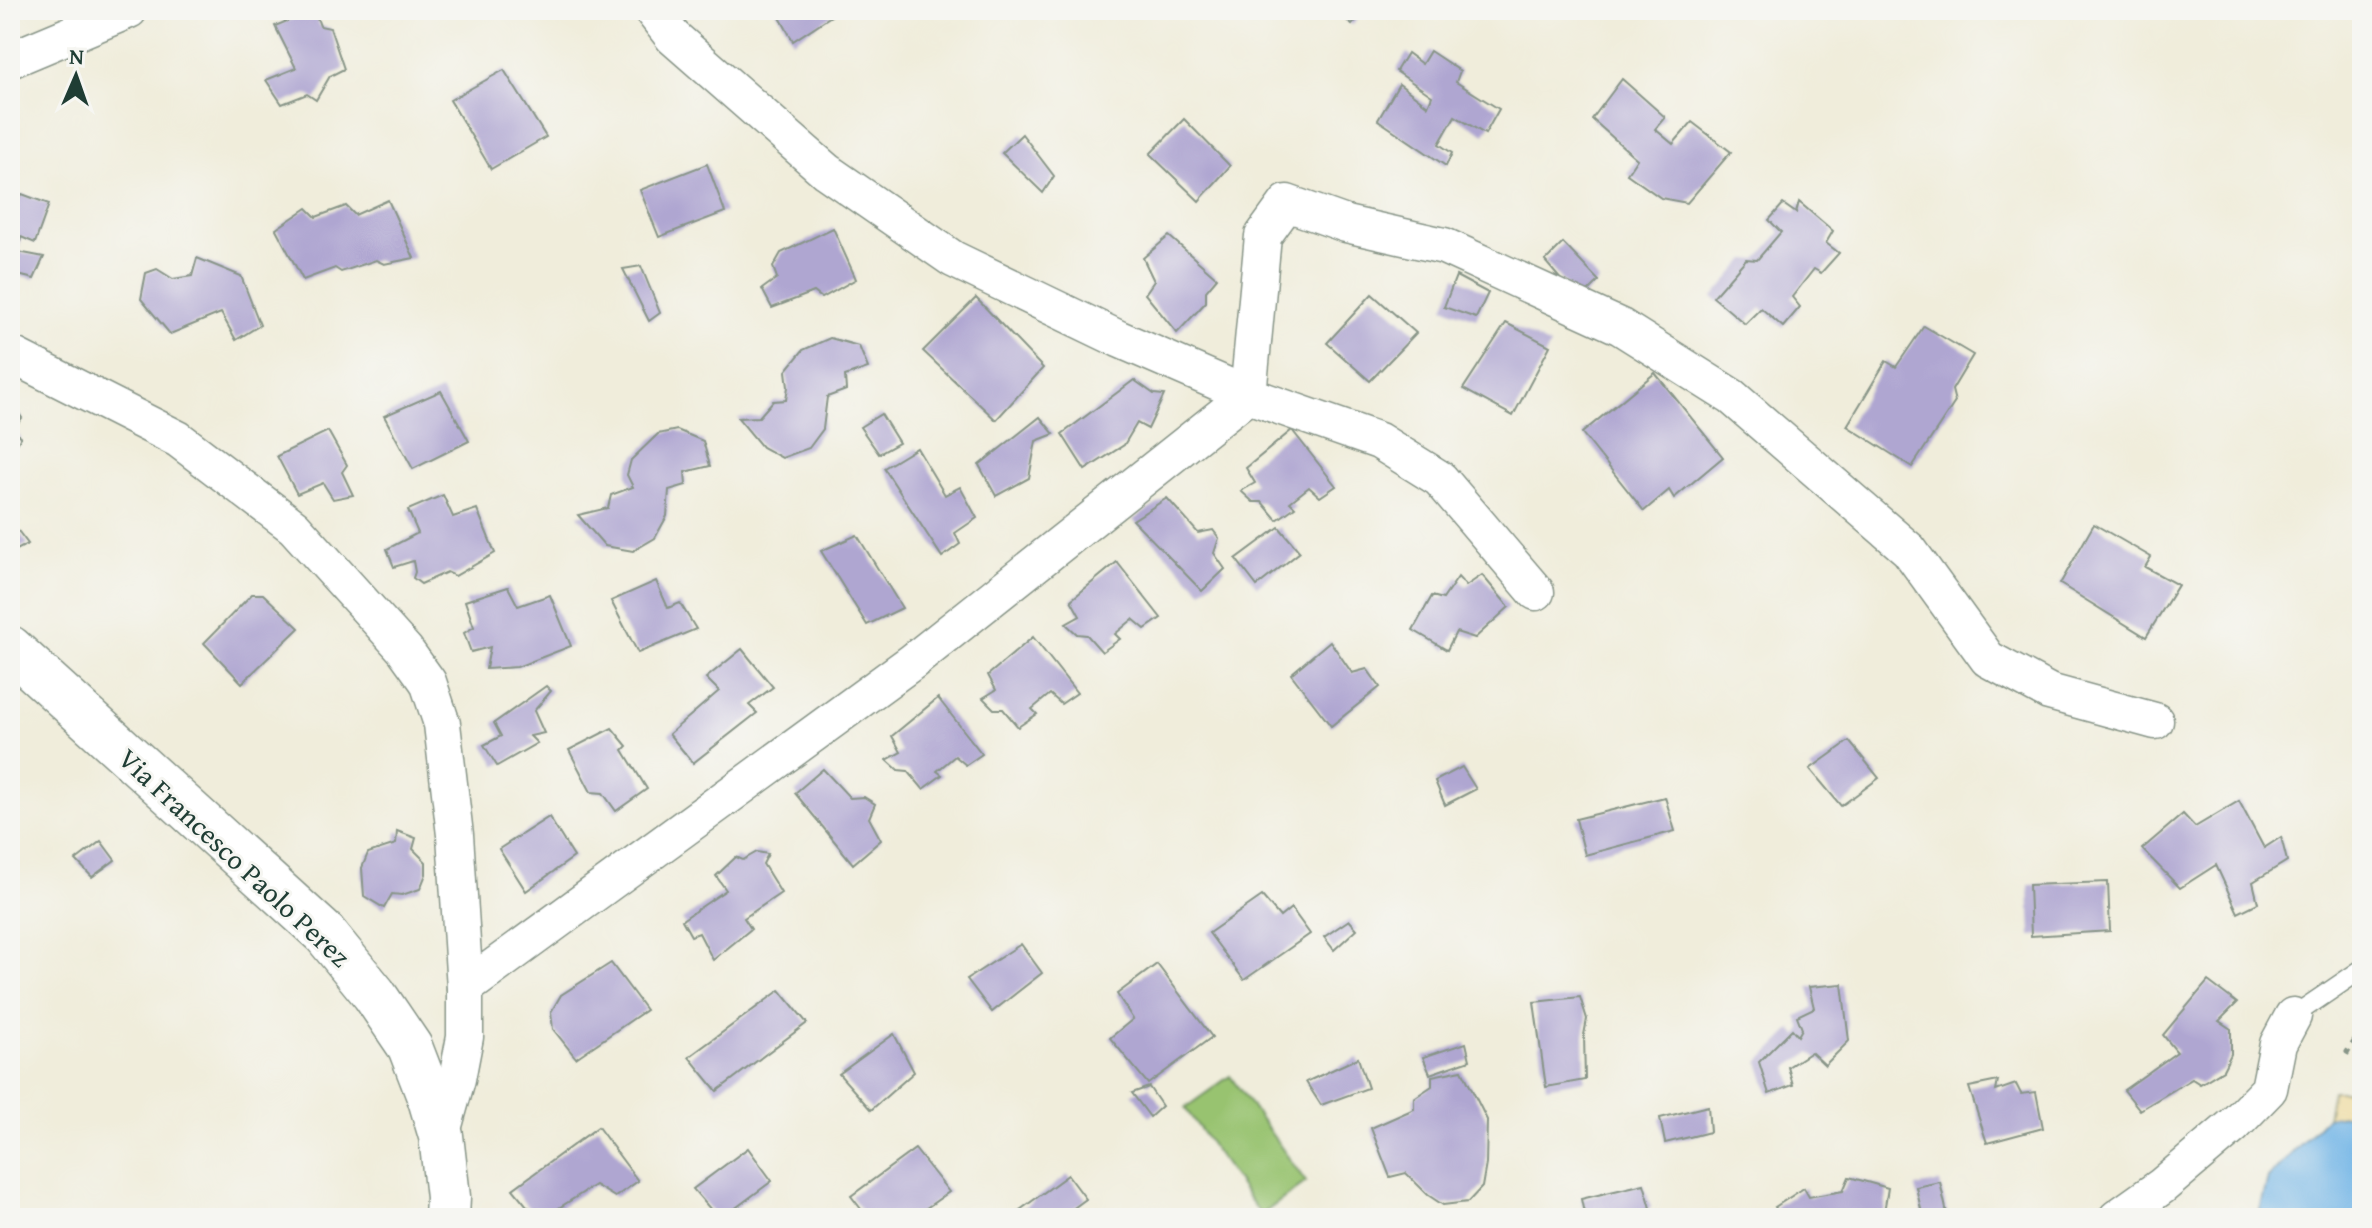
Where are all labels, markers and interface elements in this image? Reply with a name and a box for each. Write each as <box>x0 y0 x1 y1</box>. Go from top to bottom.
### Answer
north arrow <box>36 36 116 116</box>
text: N <box>69 40 85 72</box>
street label: Via Francesco Paolo Perez <box>110 738 360 976</box>

